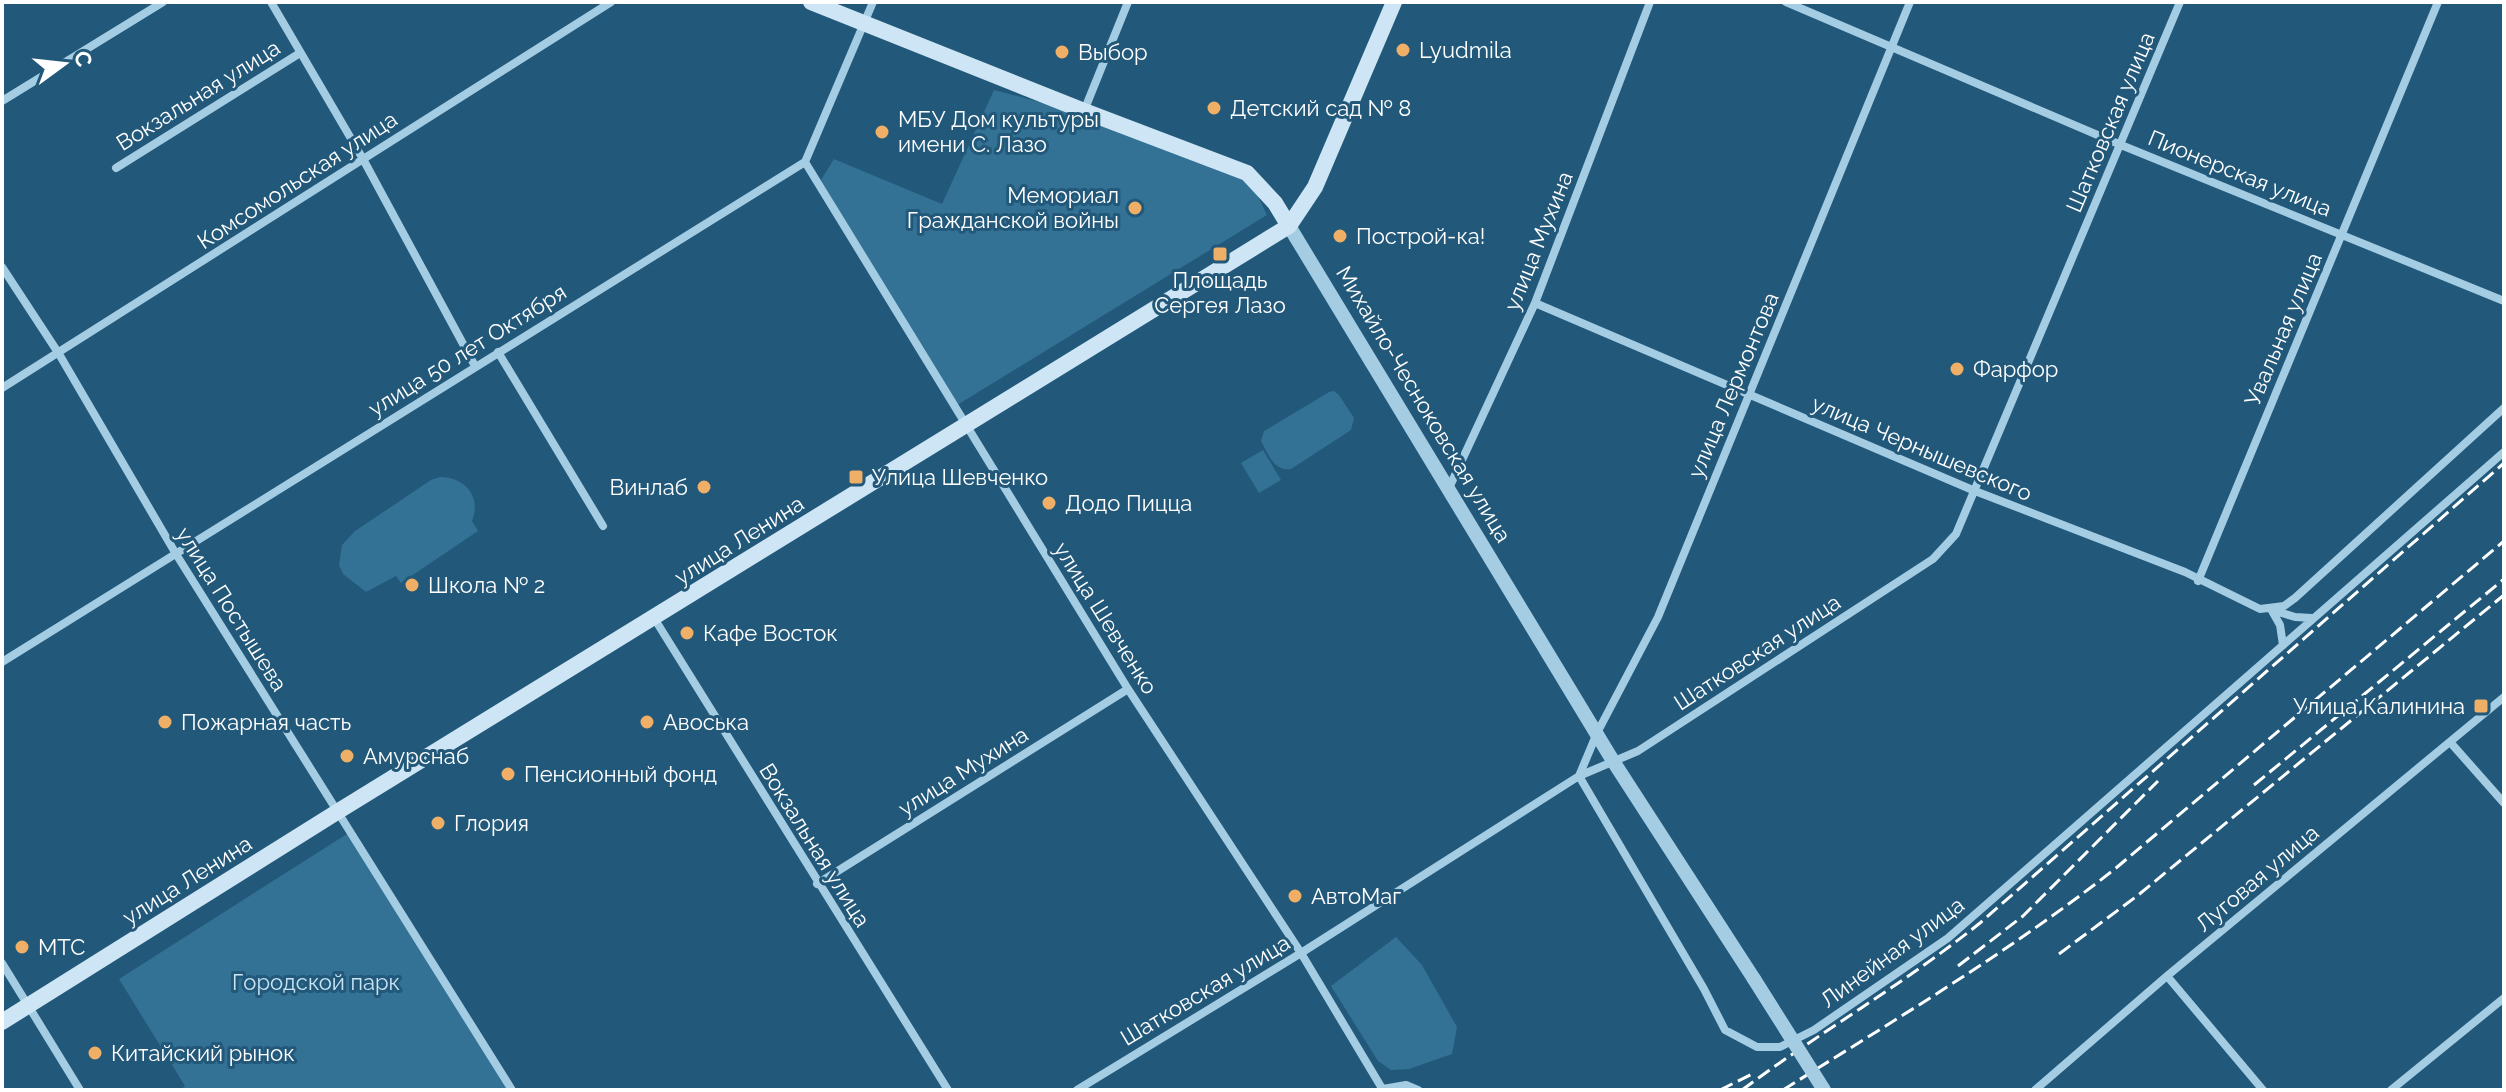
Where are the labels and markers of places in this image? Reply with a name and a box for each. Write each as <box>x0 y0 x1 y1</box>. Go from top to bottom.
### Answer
place label: Lyudmila <box>1419 37 1512 63</box>
place label: Выбор <box>1078 39 1148 65</box>
marker: Lyudmila <box>1394 41 1412 59</box>
marker: Выбор <box>1053 43 1071 61</box>
place label: Детский сад № 8 <box>1230 95 1411 121</box>
marker: Детский сад № 8 <box>1205 99 1223 117</box>
place label: МБУ Дом культуры имени С. Лазо <box>898 106 1099 157</box>
marker: МБУ Дом культуры имени С. Лазо <box>873 123 891 141</box>
place label: Мемориал Гражданской войны <box>907 182 1119 233</box>
marker: Мемориал Гражданской войны <box>1126 199 1144 217</box>
place label: Построй-ка! <box>1356 223 1485 249</box>
marker: Построй-ка! <box>1331 227 1349 245</box>
marker: Площадь Сергея Лазо <box>1211 245 1229 263</box>
place label: Площадь Сергея Лазо <box>1154 267 1286 318</box>
place label: Фарфор <box>1973 356 2058 382</box>
marker: Фарфор <box>1948 360 1966 378</box>
place label: Улица Шевченко <box>872 464 1048 490</box>
marker: Улица Шевченко <box>847 468 865 486</box>
place label: Винлаб <box>610 474 688 500</box>
marker: Винлаб <box>695 478 713 496</box>
place label: Додо Пицца <box>1065 490 1192 516</box>
marker: Додо Пицца <box>1040 494 1058 512</box>
place label: Школа № 2 <box>428 572 545 598</box>
marker: Школа № 2 <box>403 576 421 594</box>
place label: Кафе Восток <box>703 620 838 646</box>
marker: Кафе Восток <box>678 624 696 642</box>
place label: Улица Калинина <box>2293 693 2465 719</box>
marker: Улица Калинина <box>2472 697 2490 715</box>
place label: Пожарная часть <box>181 709 351 735</box>
place label: Авоська <box>663 709 749 735</box>
marker: Пожарная часть <box>156 713 174 731</box>
marker: Авоська <box>638 713 656 731</box>
place label: Амурснаб <box>363 743 469 769</box>
marker: Амурснаб <box>338 747 356 765</box>
place label: Пенсионный фонд <box>524 761 717 787</box>
marker: Пенсионный фонд <box>499 765 517 783</box>
place label: Глория <box>454 810 529 836</box>
marker: Глория <box>429 814 447 832</box>
place label: АвтоМаг <box>1311 883 1401 909</box>
marker: АвтоМаг <box>1286 887 1304 905</box>
place label: МТС <box>38 934 85 960</box>
marker: МТС <box>13 938 31 956</box>
place label: Китайский рынок <box>111 1040 295 1066</box>
marker: Китайский рынок <box>86 1044 104 1062</box>

